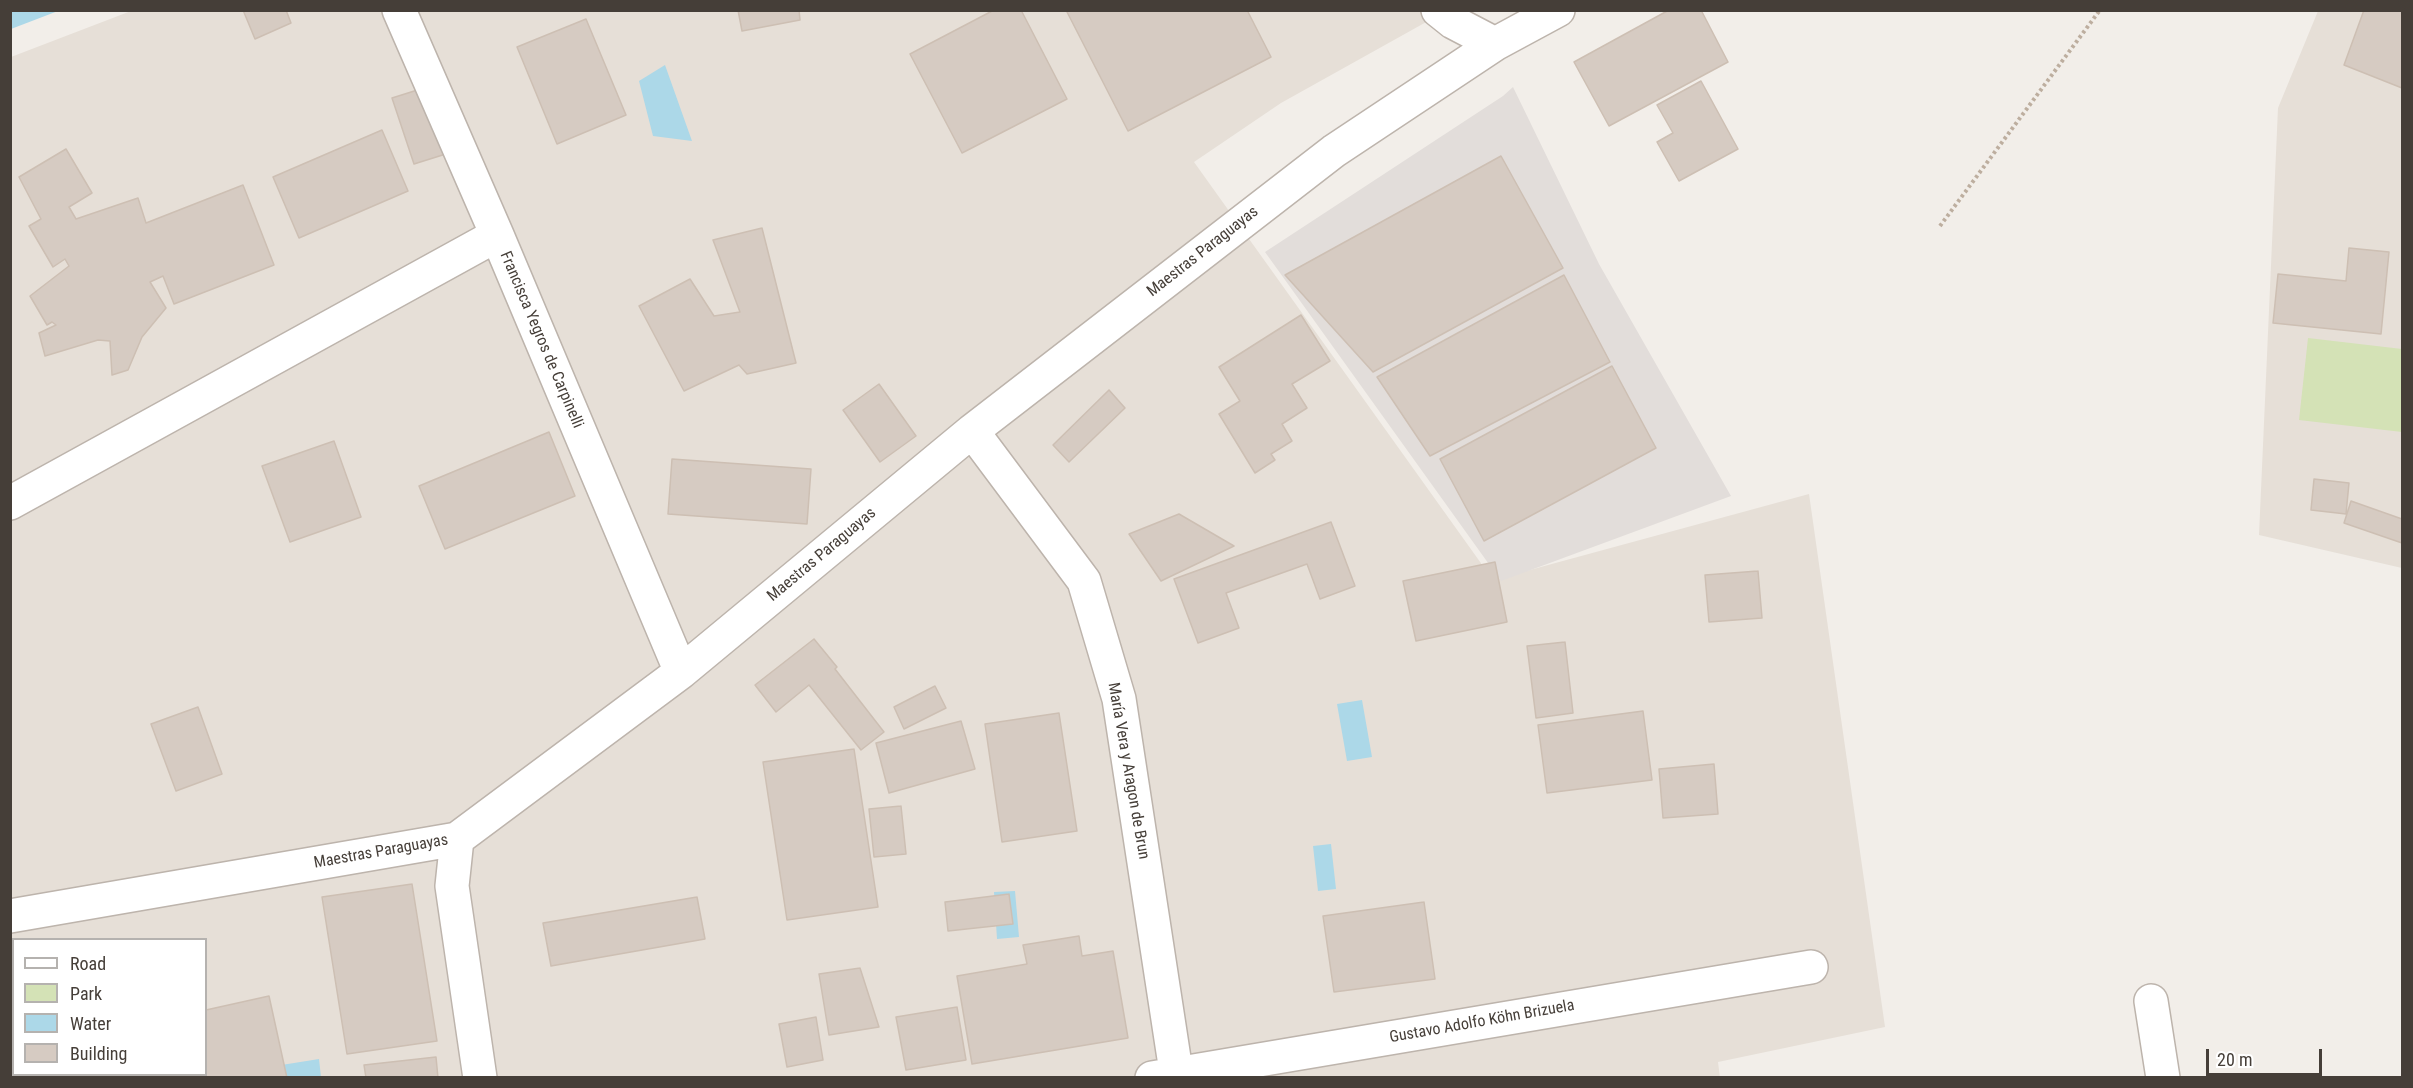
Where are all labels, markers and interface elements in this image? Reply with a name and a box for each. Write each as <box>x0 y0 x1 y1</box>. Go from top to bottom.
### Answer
street label: Maestras Paraguayas <box>1144 203 1262 301</box>
street label: Francisca Yegros de Carpinelli <box>495 249 587 431</box>
street label: Maestras Paraguayas <box>764 504 880 606</box>
street label: María Vera y Aragon de Brun <box>1103 681 1153 861</box>
street label: Maestras Paraguayas <box>312 831 450 873</box>
legend <box>12 938 207 1076</box>
text: Road <box>70 953 106 974</box>
text: Park <box>70 983 102 1004</box>
street label: Gustavo Adolfo Köhn Brizuela <box>1388 996 1576 1048</box>
text: Water <box>70 1013 111 1034</box>
scale bar <box>2209 1037 2324 1075</box>
text: Building <box>70 1043 127 1064</box>
text: 20 m <box>2217 1049 2252 1070</box>

